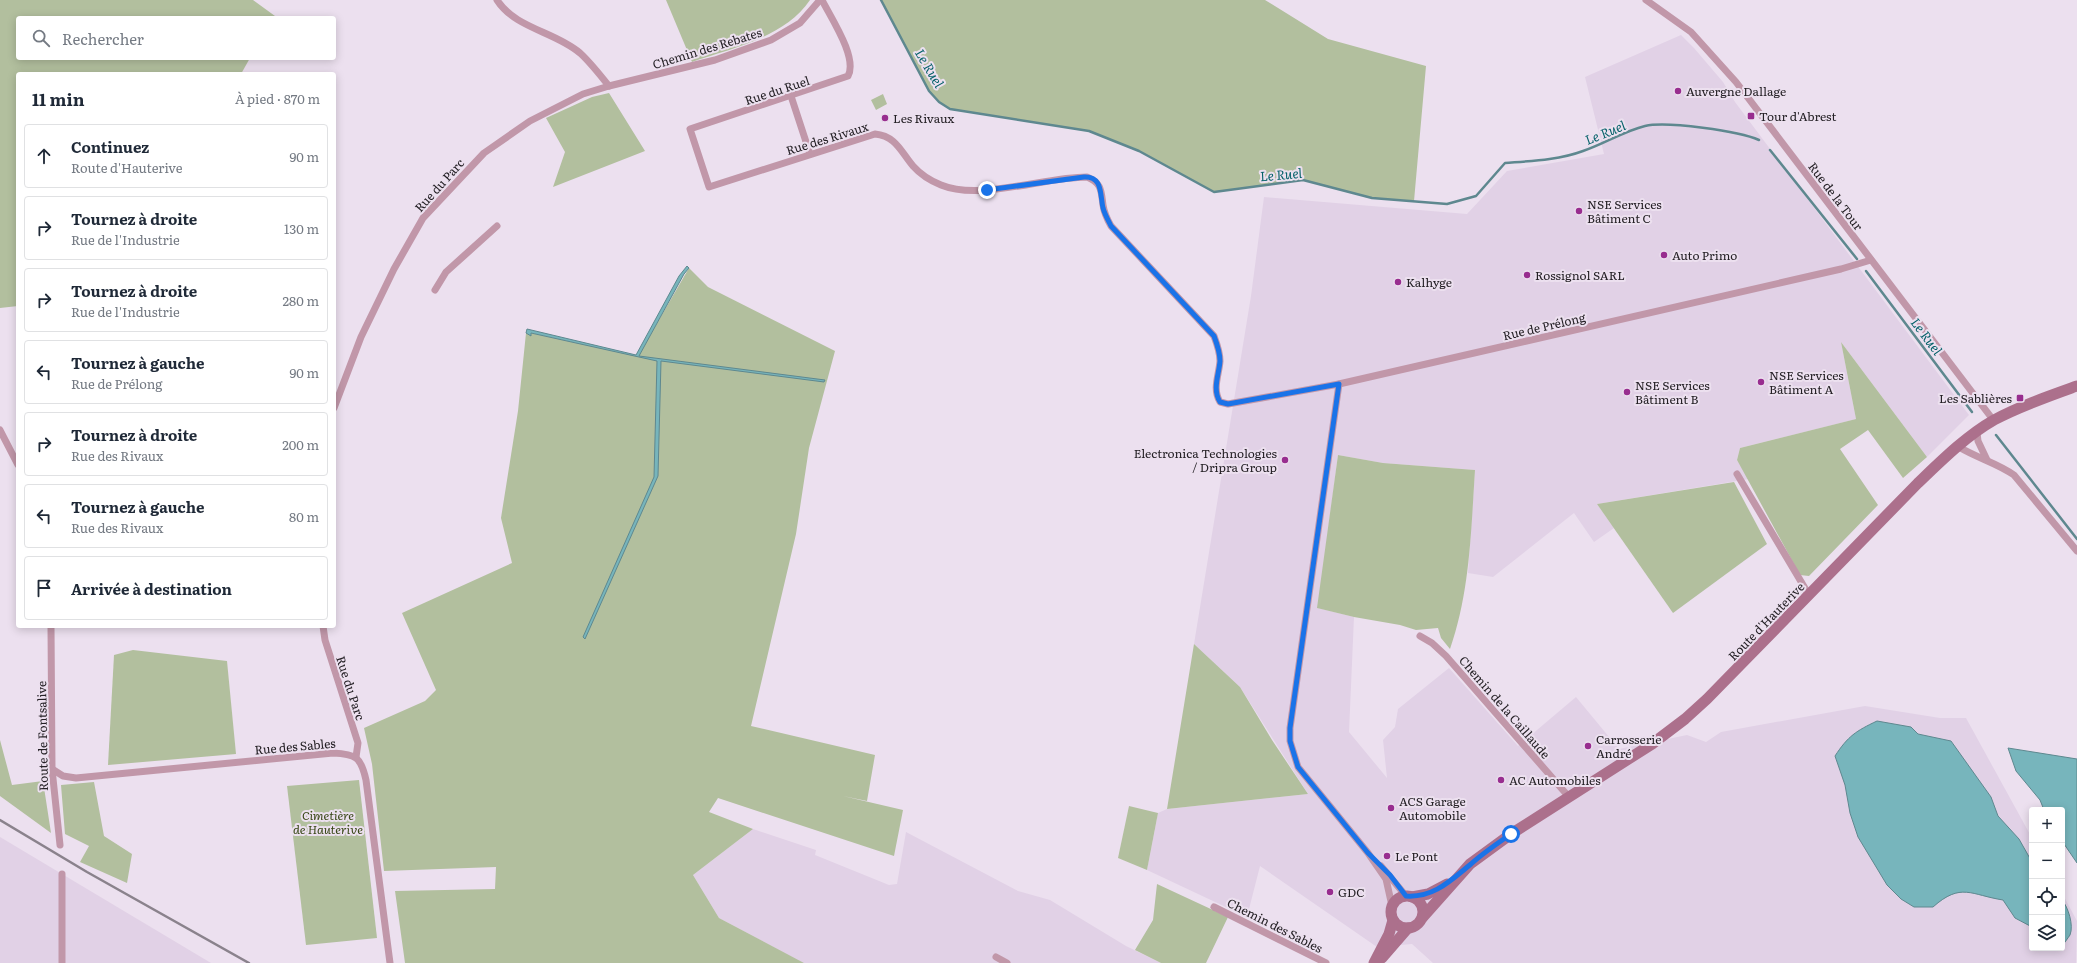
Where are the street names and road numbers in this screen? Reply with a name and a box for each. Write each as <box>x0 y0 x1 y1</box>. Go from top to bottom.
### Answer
street label: Chemin des Rebates <box>650 23 764 73</box>
street label: Rue du Ruel <box>742 71 812 109</box>
street label: Rue des Rivaux <box>784 117 871 159</box>
street label: Rue du Parc <box>410 154 468 216</box>
street label: Rue de la Tour <box>1804 158 1868 234</box>
street label: Rue de Prélong <box>1501 308 1588 344</box>
street label: Route d'Hauterive <box>1724 578 1808 664</box>
street label: Chemin de la Caillaude <box>1455 652 1555 762</box>
street label: Rue du Parc <box>332 654 370 723</box>
street label: Route de Fontsalive <box>32 681 52 791</box>
street label: Rue des Sables <box>254 733 337 759</box>
street label: Chemin des Sables <box>1224 893 1326 957</box>

